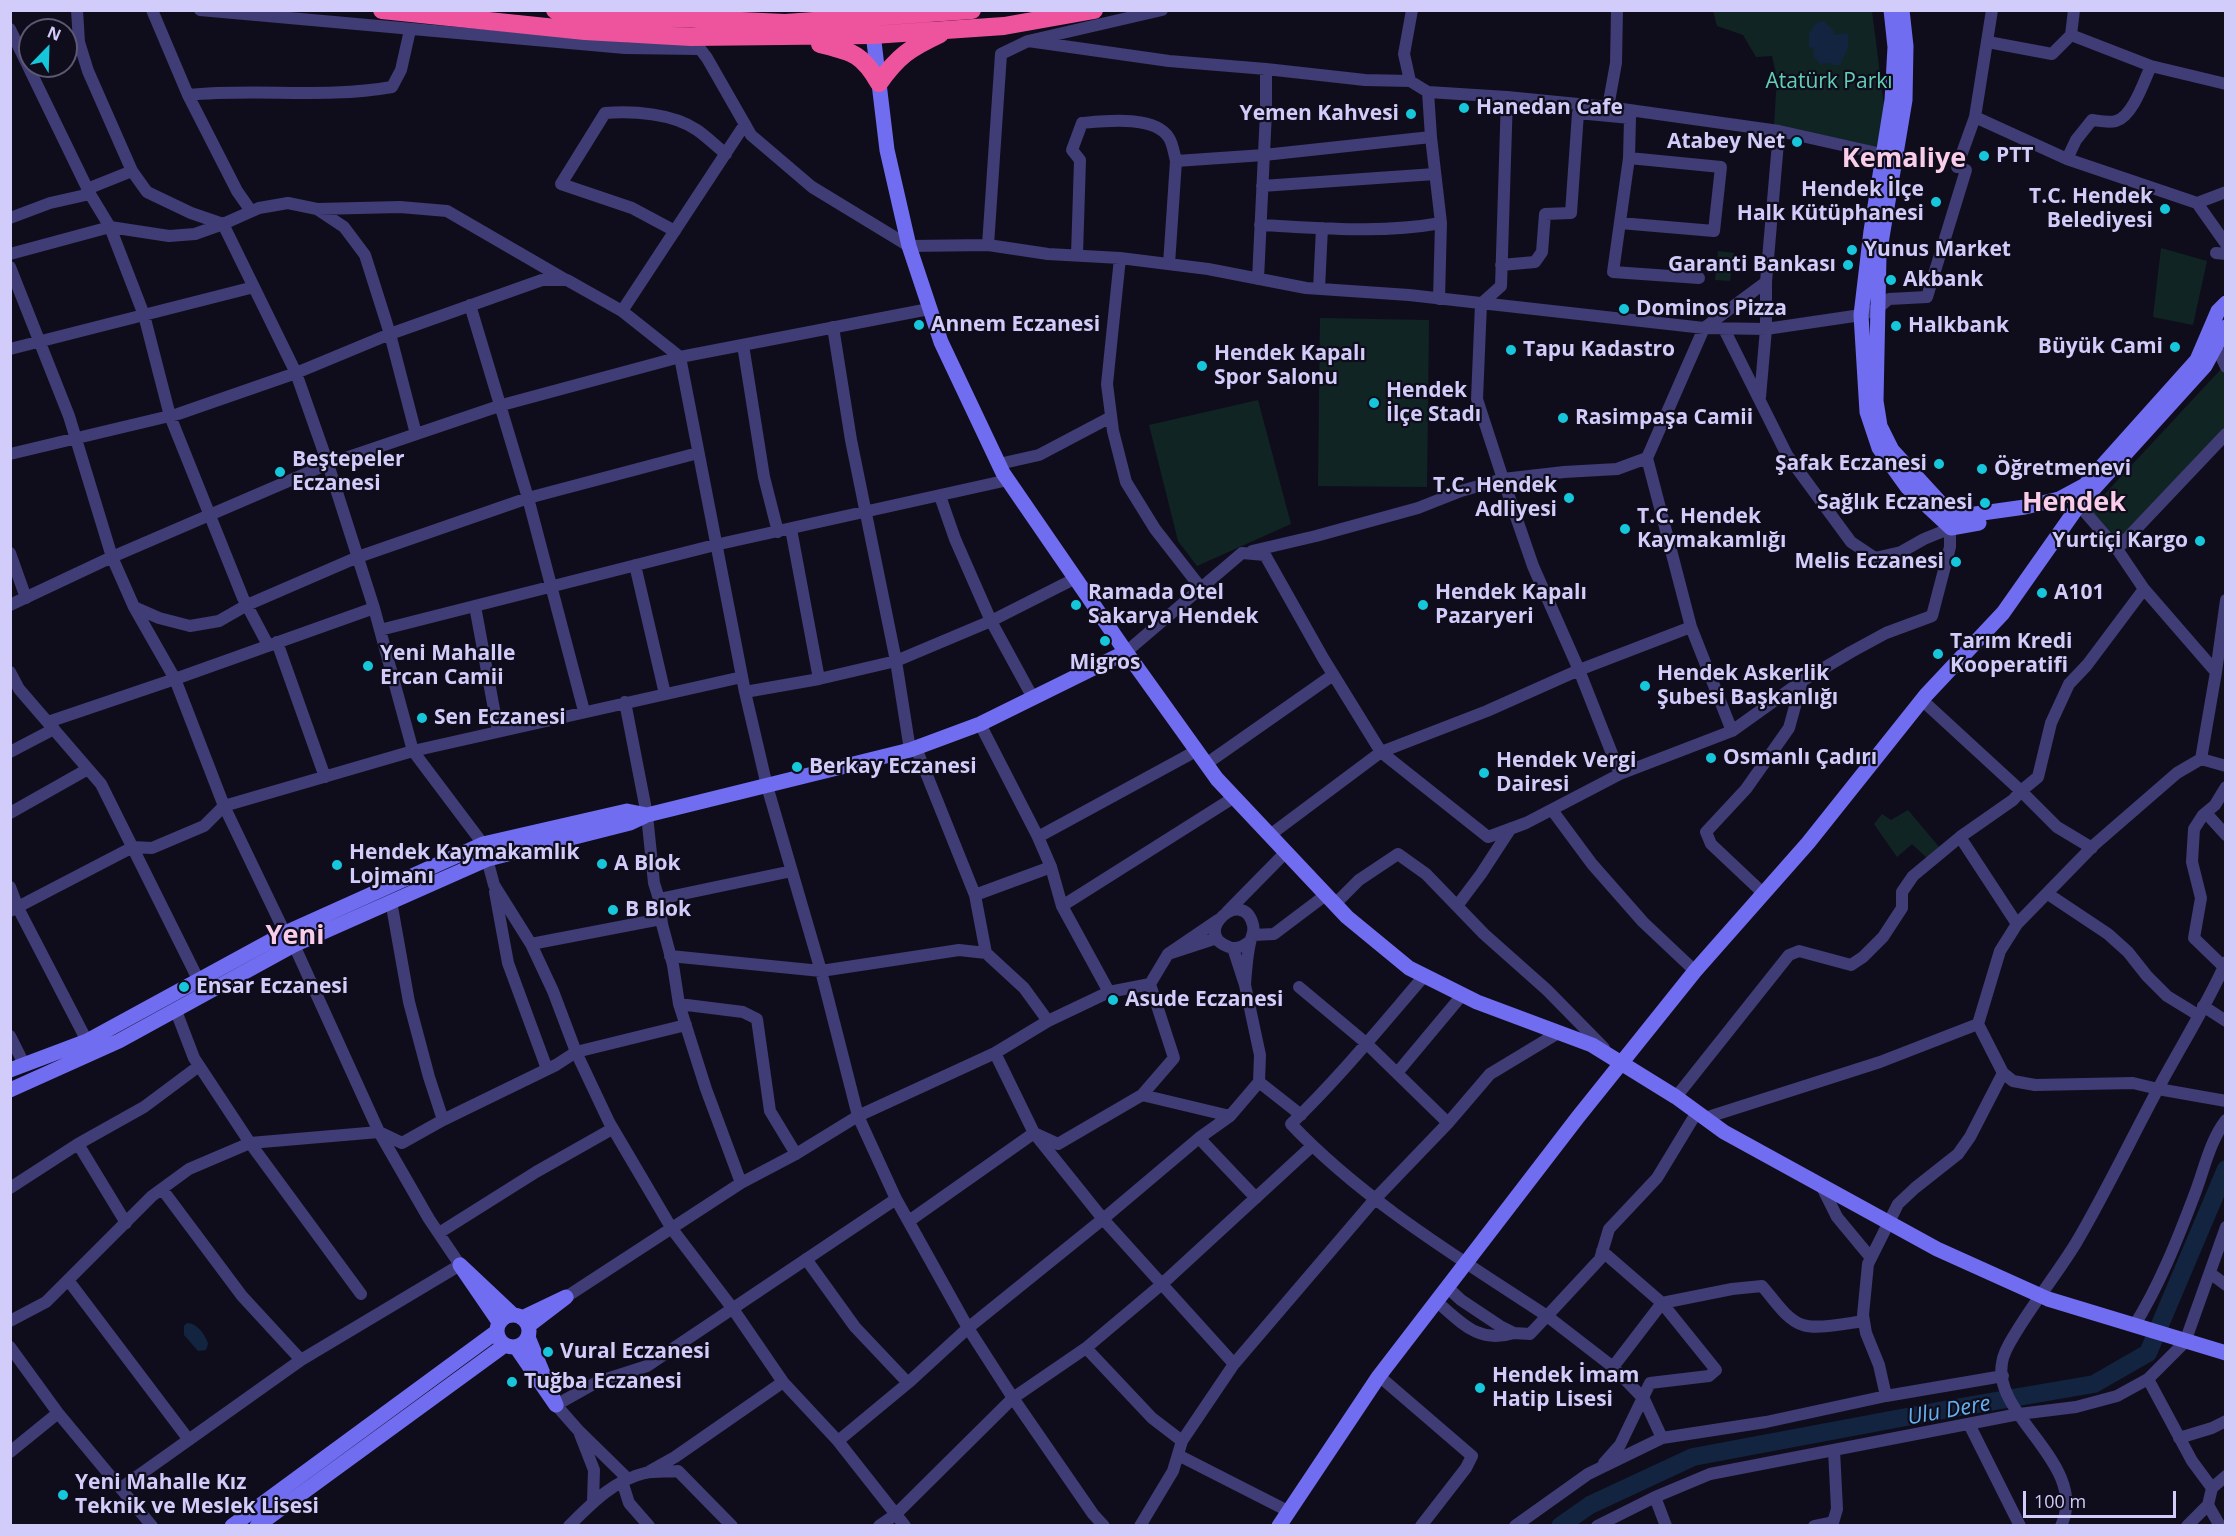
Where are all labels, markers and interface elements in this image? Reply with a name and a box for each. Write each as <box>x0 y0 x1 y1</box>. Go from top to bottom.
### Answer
north arrow <box>18 18 78 78</box>
text: N <box>44 21 65 46</box>
park label: Atatürk Parkı <box>1765 69 1893 95</box>
place label: Hanedan Cafe <box>1476 95 1623 121</box>
place label: Yemen Kahvesi <box>1240 101 1399 127</box>
marker: Hanedan Cafe <box>1457 101 1471 115</box>
marker: Yemen Kahvesi <box>1404 107 1418 121</box>
place label: Atabey Net <box>1667 129 1785 155</box>
marker: Atabey Net <box>1790 135 1804 149</box>
district label: Kemaliye <box>1842 143 1966 175</box>
place label: PTT <box>1996 143 2034 169</box>
marker: PTT <box>1977 149 1991 163</box>
place label: Hendek İlçe Halk Kütüphanesi <box>1737 177 1924 227</box>
place label: T.C. Hendek Belediyesi <box>2029 184 2153 234</box>
marker: Hendek İlçe Halk Kütüphanesi <box>1929 195 1943 209</box>
marker: T.C. Hendek Belediyesi <box>2158 202 2172 216</box>
place label: Yunus Market <box>1864 237 2011 263</box>
marker: Yunus Market <box>1845 243 1859 257</box>
place label: Garanti Bankası <box>1668 252 1836 278</box>
marker: Garanti Bankası <box>1841 258 1855 272</box>
place label: Akbank <box>1903 267 1983 293</box>
marker: Akbank <box>1884 273 1898 287</box>
place label: Dominos Pizza <box>1636 296 1787 322</box>
marker: Dominos Pizza <box>1617 302 1631 316</box>
place label: Annem Eczanesi <box>931 312 1100 338</box>
place label: Halkbank <box>1908 313 2009 339</box>
marker: Annem Eczanesi <box>912 318 926 332</box>
marker: Halkbank <box>1889 319 1903 333</box>
place label: Büyük Cami <box>2038 334 2163 360</box>
place label: Tapu Kadastro <box>1523 337 1675 363</box>
marker: Büyük Cami <box>2168 340 2182 354</box>
place label: Hendek Kapalı Spor Salonu <box>1214 341 1366 391</box>
marker: Tapu Kadastro <box>1504 343 1518 357</box>
marker: Hendek Kapalı Spor Salonu <box>1195 359 1209 373</box>
place label: Hendek İlçe Stadı <box>1386 378 1481 428</box>
marker: Hendek İlçe Stadı <box>1367 396 1381 410</box>
place label: Rasimpaşa Camii <box>1575 405 1753 431</box>
marker: Rasimpaşa Camii <box>1556 411 1570 425</box>
place label: Beştepeler Eczanesi <box>292 447 405 497</box>
place label: Şafak Eczanesi <box>1775 451 1927 477</box>
place label: Öğretmenevi <box>1994 456 2131 482</box>
marker: Şafak Eczanesi <box>1932 457 1946 471</box>
marker: Öğretmenevi <box>1975 462 1989 476</box>
marker: Beştepeler Eczanesi <box>273 465 287 479</box>
place label: T.C. Hendek Adliyesi <box>1433 473 1557 523</box>
district label: Hendek <box>2022 487 2126 519</box>
place label: Sağlık Eczanesi <box>1817 490 1973 516</box>
marker: T.C. Hendek Adliyesi <box>1562 491 1576 505</box>
marker: Sağlık Eczanesi <box>1978 496 1992 510</box>
place label: T.C. Hendek Kaymakamlığı <box>1637 504 1786 554</box>
marker: T.C. Hendek Kaymakamlığı <box>1618 522 1632 536</box>
place label: Yurtiçi Kargo <box>2052 528 2188 554</box>
marker: Yurtiçi Kargo <box>2193 534 2207 548</box>
place label: Melis Eczanesi <box>1795 549 1944 575</box>
marker: Melis Eczanesi <box>1949 555 1963 569</box>
place label: Ramada Otel Sakarya Hendek <box>1088 580 1259 630</box>
place label: Hendek Kapalı Pazaryeri <box>1435 580 1587 630</box>
place label: A101 <box>2054 580 2105 606</box>
marker: A101 <box>2035 586 2049 600</box>
marker: Ramada Otel Sakarya Hendek <box>1069 598 1083 612</box>
marker: Hendek Kapalı Pazaryeri <box>1416 598 1430 612</box>
place label: Tarım Kredi Kooperatifi <box>1950 629 2072 679</box>
marker: Migros <box>1098 634 1112 648</box>
place label: Yeni Mahalle Ercan Camii <box>380 641 515 691</box>
marker: Tarım Kredi Kooperatifi <box>1931 647 1945 661</box>
place label: Migros <box>1069 650 1141 676</box>
marker: Yeni Mahalle Ercan Camii <box>361 659 375 673</box>
place label: Hendek Askerlik Şubesi Başkanlığı <box>1657 661 1838 711</box>
marker: Hendek Askerlik Şubesi Başkanlığı <box>1638 679 1652 693</box>
place label: Sen Eczanesi <box>434 705 566 731</box>
marker: Sen Eczanesi <box>415 711 429 725</box>
place label: Osmanlı Çadırı <box>1723 745 1877 771</box>
place label: Hendek Vergi Dairesi <box>1496 748 1636 798</box>
marker: Osmanlı Çadırı <box>1704 751 1718 765</box>
place label: Berkay Eczanesi <box>809 754 977 780</box>
marker: Berkay Eczanesi <box>790 760 804 774</box>
marker: Hendek Vergi Dairesi <box>1477 766 1491 780</box>
place label: Hendek Kaymakamlık Lojmanı <box>349 840 579 890</box>
place label: A Blok <box>614 851 680 877</box>
marker: A Blok <box>595 857 609 871</box>
marker: Hendek Kaymakamlık Lojmanı <box>330 858 344 872</box>
place label: B Blok <box>625 897 691 923</box>
marker: B Blok <box>606 903 620 917</box>
district label: Yeni <box>266 920 324 952</box>
place label: Ensar Eczanesi <box>196 974 348 1000</box>
marker: Ensar Eczanesi <box>177 980 191 994</box>
place label: Asude Eczanesi <box>1125 987 1283 1013</box>
marker: Asude Eczanesi <box>1106 993 1120 1007</box>
place label: Vural Eczanesi <box>560 1339 710 1365</box>
marker: Vural Eczanesi <box>541 1345 555 1359</box>
place label: Hendek İmam Hatip Lisesi <box>1492 1363 1639 1413</box>
place label: Tuğba Eczanesi <box>524 1369 682 1395</box>
marker: Tuğba Eczanesi <box>505 1375 519 1389</box>
marker: Hendek İmam Hatip Lisesi <box>1473 1381 1487 1395</box>
water label: Ulu Dere <box>1905 1391 1993 1431</box>
place label: Yeni Mahalle Kız Teknik ve Meslek Lisesi <box>75 1470 319 1520</box>
scale bar <box>2026 1479 2179 1517</box>
marker: Yeni Mahalle Kız Teknik ve Meslek Lisesi <box>56 1488 70 1502</box>
text: 100 m <box>2034 1489 2086 1513</box>

